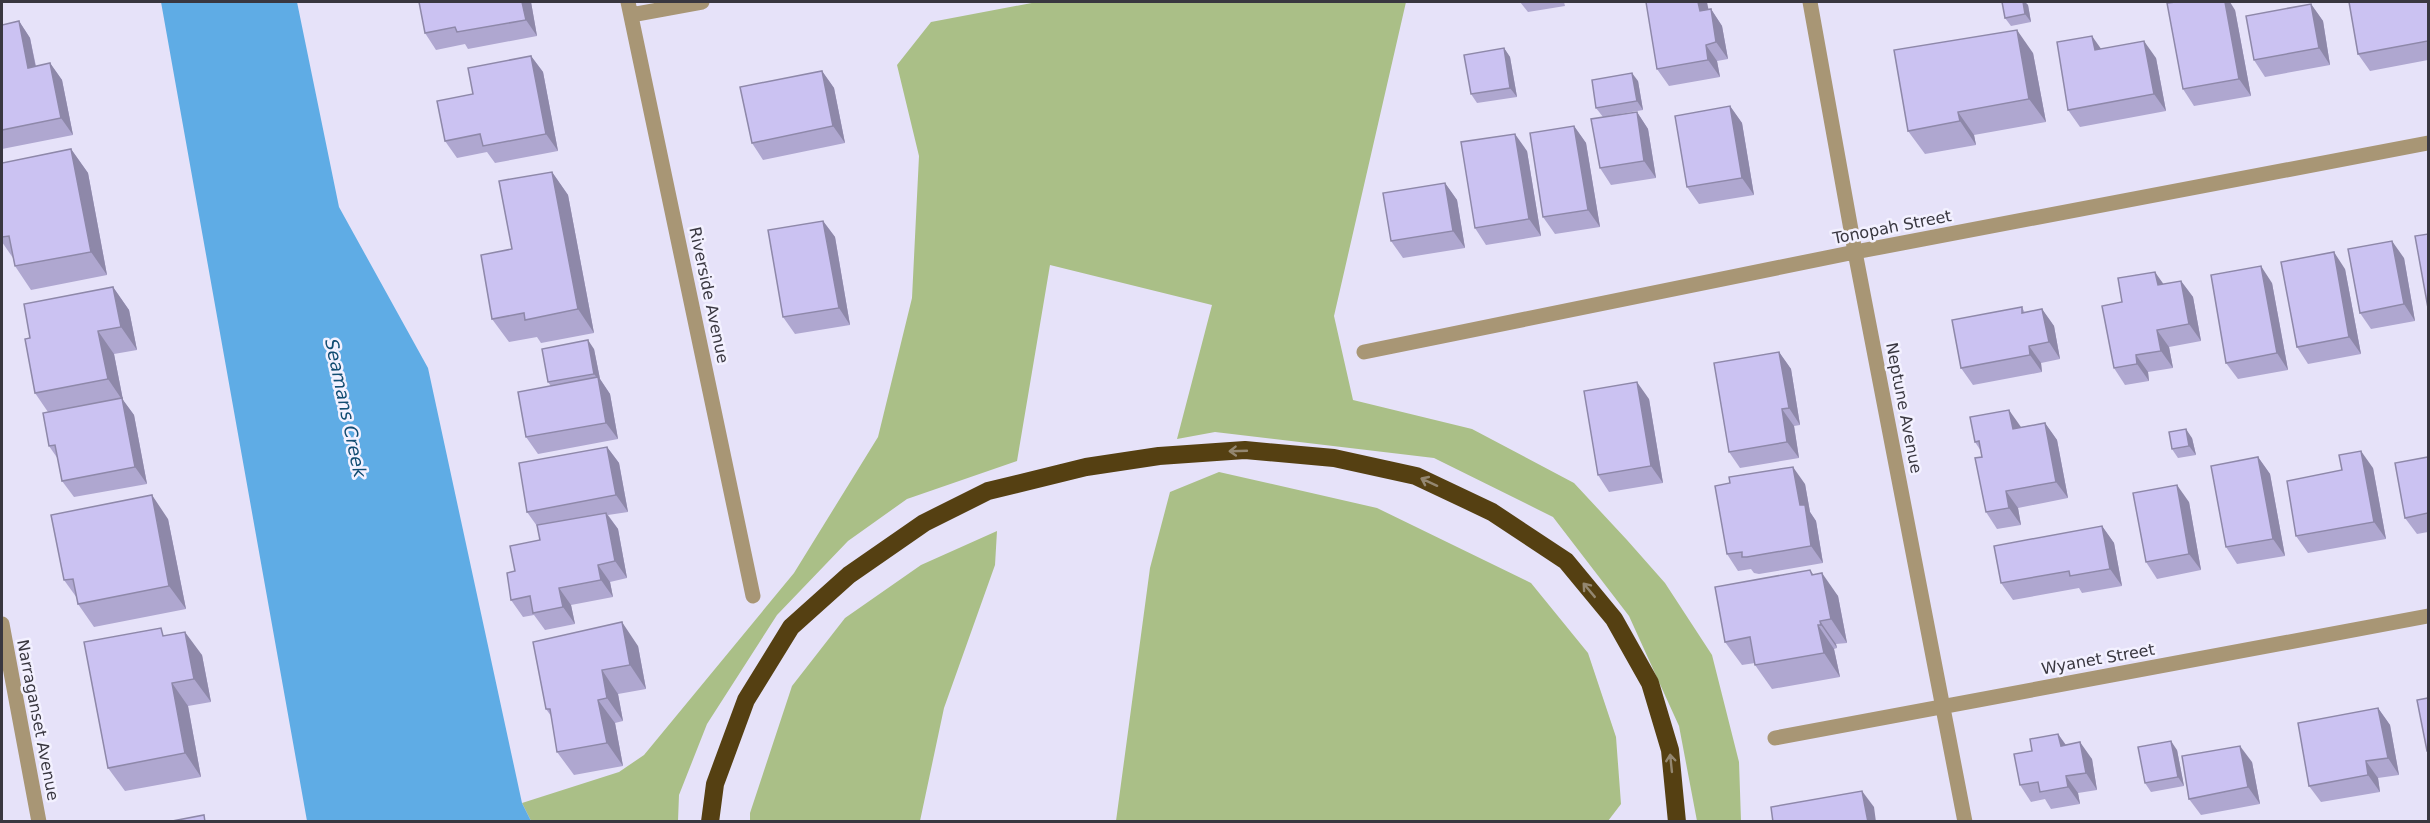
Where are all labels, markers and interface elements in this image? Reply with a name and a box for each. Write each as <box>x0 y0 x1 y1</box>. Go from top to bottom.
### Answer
street label: Tonopah Street <box>1830 206 1953 248</box>
street label: Riverside Avenue <box>685 225 733 365</box>
water label: Seamans Creek <box>321 337 371 481</box>
street label: Neptune Avenue <box>1882 341 1926 475</box>
one-way arrow <box>1229 445 1248 456</box>
one-way arrow <box>1421 476 1439 488</box>
one-way arrow <box>1583 582 1596 598</box>
street label: Narraganset Avenue <box>13 638 63 802</box>
street label: Wyanet Street <box>2040 640 2156 678</box>
one-way arrow <box>1665 754 1676 774</box>

